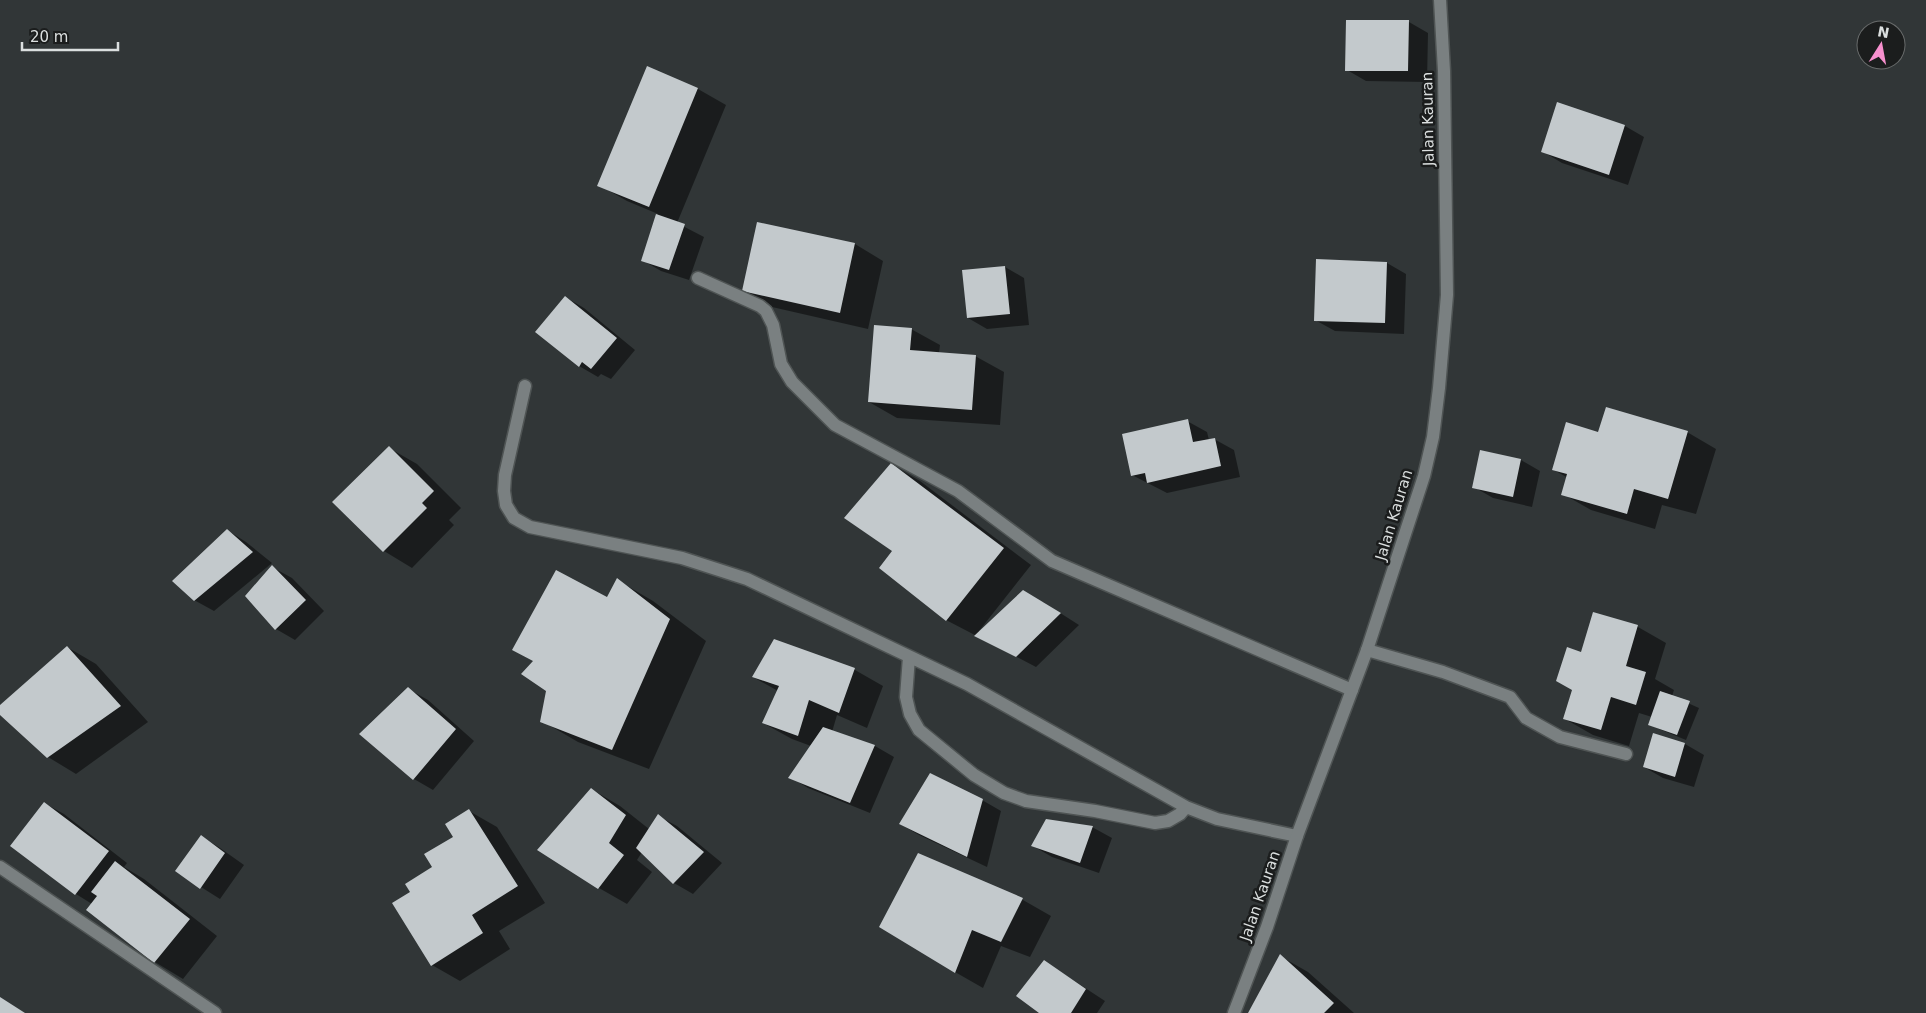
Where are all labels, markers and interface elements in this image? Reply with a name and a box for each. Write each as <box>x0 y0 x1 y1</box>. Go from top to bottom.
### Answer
scale bar <box>22 20 119 52</box>
north arrow <box>1856 20 1906 70</box>
text: N <box>1876 23 1891 41</box>
text: 20 m <box>30 28 68 46</box>
street label: Jalan Kauran <box>1418 72 1438 167</box>
street label: Jalan Kauran <box>1371 467 1416 564</box>
street label: Jalan Kauran <box>1236 848 1284 944</box>

